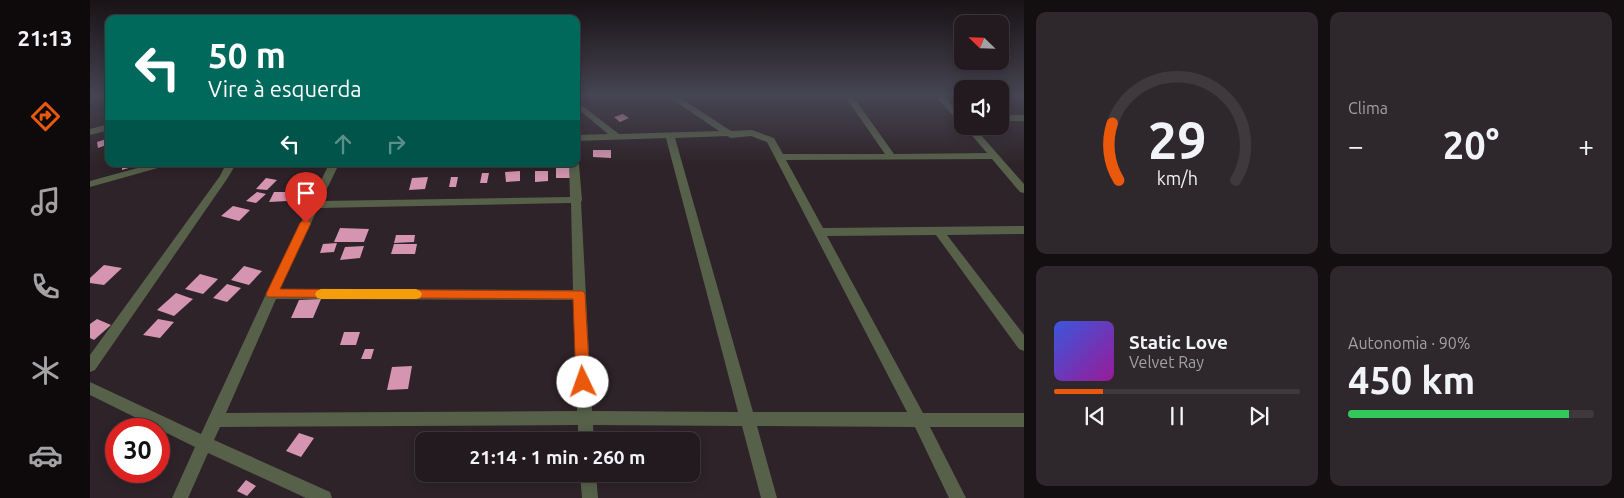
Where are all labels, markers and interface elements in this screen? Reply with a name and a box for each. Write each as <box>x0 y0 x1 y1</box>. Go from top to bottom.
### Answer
north arrow <box>954 15 1009 70</box>
map controls <box>954 15 1009 135</box>
text: 21:13 <box>17 25 73 50</box>
icon: left <box>125 35 190 100</box>
text: 50 m <box>208 35 286 75</box>
text: Vire à esquerda <box>208 76 362 101</box>
button: sound <box>954 80 1009 135</box>
icon: directions <box>28 99 63 134</box>
text: Clima <box>1348 99 1388 117</box>
text: 29 <box>1148 111 1206 169</box>
text: 20° <box>1443 124 1499 166</box>
icon: left <box>276 130 304 158</box>
icon: ahead <box>329 130 357 158</box>
icon: right <box>382 130 410 158</box>
text: − <box>1348 130 1364 161</box>
text: + <box>1578 130 1594 161</box>
text: km/h <box>1156 168 1198 188</box>
pin <box>285 172 327 223</box>
icon: arrive <box>292 179 320 207</box>
icon: music <box>28 184 63 219</box>
icon: phone <box>28 269 63 304</box>
text: Static Love <box>1129 331 1228 353</box>
text: Autonomia · 90% <box>1348 334 1470 352</box>
icon: climate <box>28 353 63 388</box>
text: Velvet Ray <box>1129 353 1204 371</box>
position arrow <box>556 355 608 407</box>
text: 450 km <box>1348 359 1475 401</box>
icon: previous <box>1081 402 1109 430</box>
icon: pause <box>1163 402 1191 430</box>
icon: next <box>1245 402 1273 430</box>
speed limit sign: 30 <box>105 418 170 483</box>
icon: car <box>28 438 63 473</box>
text: 21:14 · 1 min · 260 m <box>470 446 645 468</box>

